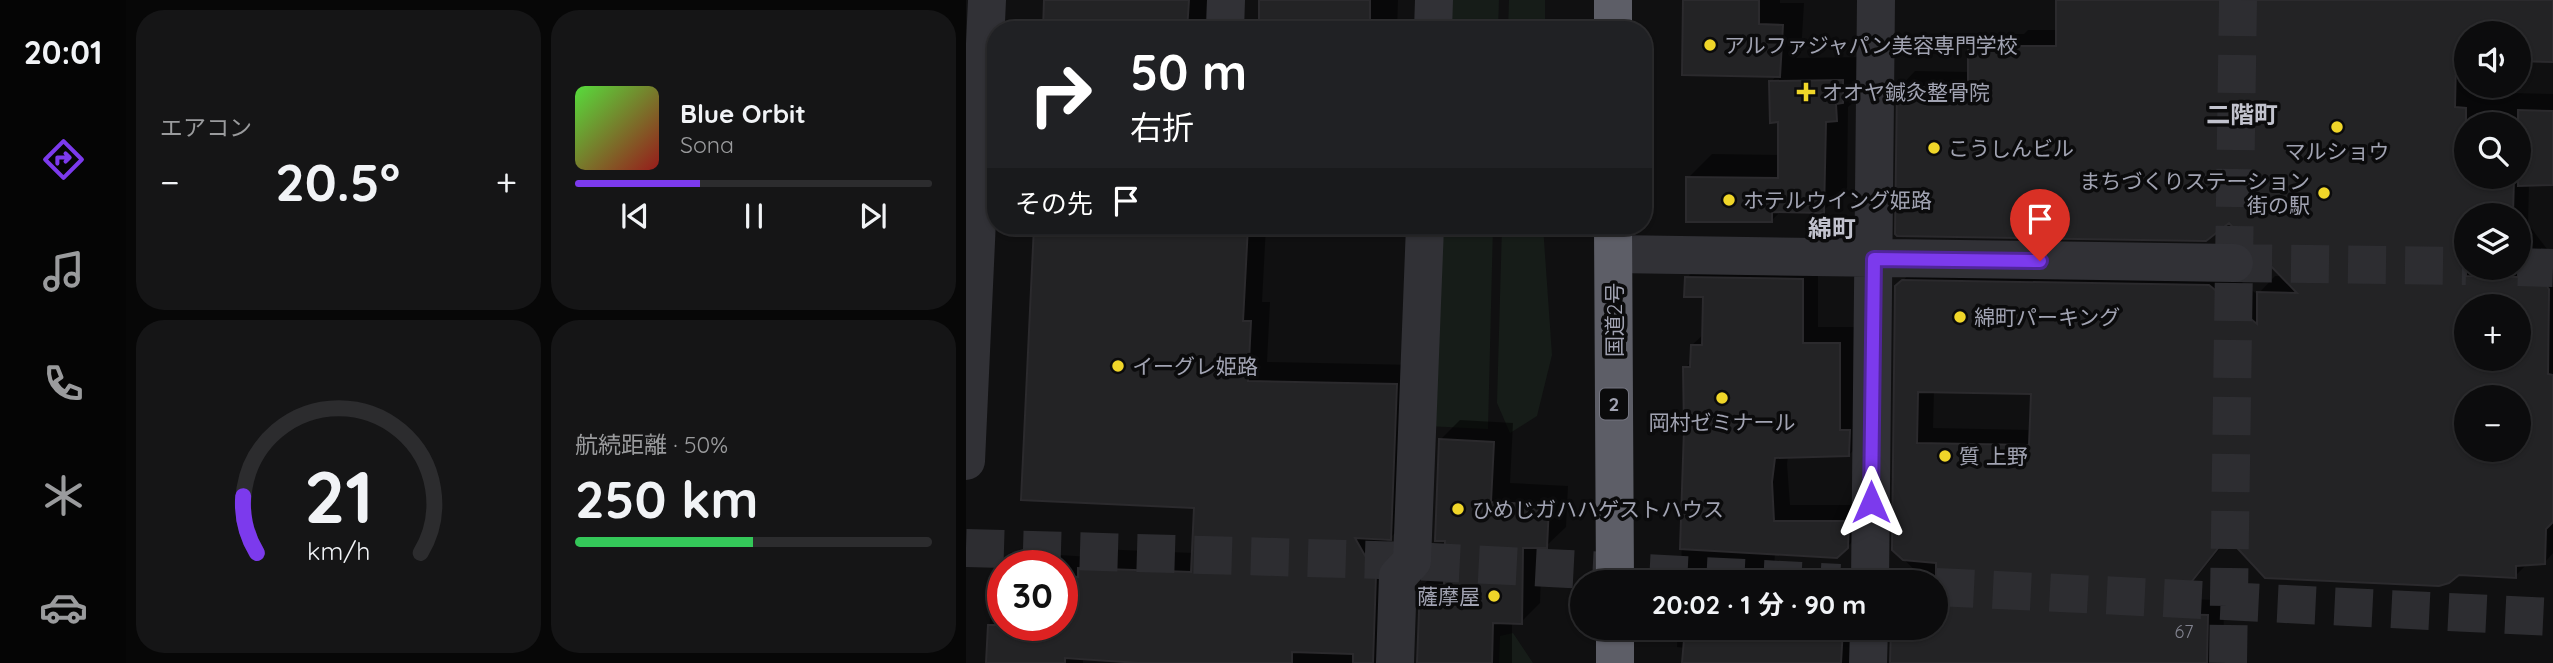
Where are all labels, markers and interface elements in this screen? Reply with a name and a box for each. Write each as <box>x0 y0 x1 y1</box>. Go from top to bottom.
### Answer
map controls <box>2454 21 2531 462</box>
button: sound <box>2454 21 2531 98</box>
text: 20:01 <box>24 32 102 72</box>
place label: アルファジャパン美容専門学校 <box>1724 32 2018 58</box>
marker: アルファジャパン美容専門学校 <box>1702 37 1718 53</box>
text: 50 m <box>1130 41 1247 102</box>
icon: right <box>1015 49 1106 140</box>
place label: オオヤ鍼灸整骨院 <box>1822 79 1990 105</box>
marker: オオヤ鍼灸整骨院 <box>1796 82 1816 102</box>
text: Blue Orbit <box>680 97 806 130</box>
district label: 二階町 <box>2206 99 2278 129</box>
text: 右折 <box>1130 107 1194 147</box>
button: search <box>2454 112 2531 189</box>
text: エアコン <box>160 113 252 142</box>
marker: マルショウ <box>2329 119 2345 135</box>
text: Sona <box>680 130 734 159</box>
icon: directions <box>39 135 88 184</box>
place label: こうしんビル <box>1948 135 2074 161</box>
place label: マルショウ <box>2285 138 2390 164</box>
marker: こうしんビル <box>1926 140 1942 156</box>
text: 20.5° <box>275 149 400 214</box>
text: − <box>160 158 180 206</box>
text: + <box>496 158 517 206</box>
place label: まちづくりステーション 街の駅 <box>2079 168 2310 218</box>
icon: arrive <box>1107 182 1145 220</box>
marker: まちづくりステーション 街の駅 <box>2316 185 2332 201</box>
text: その先 <box>1015 187 1093 220</box>
place label: ホテルウイング姫路 <box>1743 187 1932 213</box>
pin <box>2010 189 2070 261</box>
marker: ホテルウイング姫路 <box>1721 192 1737 208</box>
icon: previous <box>616 197 654 235</box>
icon: pause <box>735 197 773 235</box>
icon: next <box>854 197 892 235</box>
icon: arrive <box>2021 200 2059 238</box>
button: layers <box>2454 203 2531 280</box>
district label: 綿町 <box>1808 213 1856 243</box>
icon: music <box>39 247 88 296</box>
street label: 国道2号 <box>1601 283 1627 357</box>
button: + <box>2454 294 2531 371</box>
place label: 綿町パーキング <box>1974 304 2120 330</box>
marker: 綿町パーキング <box>1952 309 1968 325</box>
place label: イーグレ姫路 <box>1132 353 1258 379</box>
marker: イーグレ姫路 <box>1110 358 1126 374</box>
icon: phone <box>39 359 88 408</box>
button: − <box>2454 385 2531 462</box>
road number: 2 <box>1600 388 1628 420</box>
marker: 岡村ゼミナール <box>1714 390 1730 406</box>
place label: 岡村ゼミナール <box>1649 409 1796 435</box>
text: 航続距離 · 50% <box>575 430 728 459</box>
place label: 質 上野 <box>1959 443 2028 469</box>
marker: 質 上野 <box>1937 448 1953 464</box>
text: 21 <box>304 450 373 541</box>
position arrow <box>1834 465 1908 539</box>
text: 250 km <box>575 466 759 531</box>
icon: climate <box>39 471 88 520</box>
place label: ひめじガハハゲストハウス <box>1472 496 1724 522</box>
marker: ひめじガハハゲストハウス <box>1450 501 1466 517</box>
text: km/h <box>307 534 370 565</box>
speed limit sign: 30 <box>987 550 1078 641</box>
icon: car <box>39 583 88 632</box>
place label: 薩摩屋 <box>1417 583 1480 609</box>
marker: 薩摩屋 <box>1486 588 1502 604</box>
text: 20:02 · 1 分 · 90 m <box>1652 588 1866 621</box>
house number: 67 <box>2175 620 2193 643</box>

